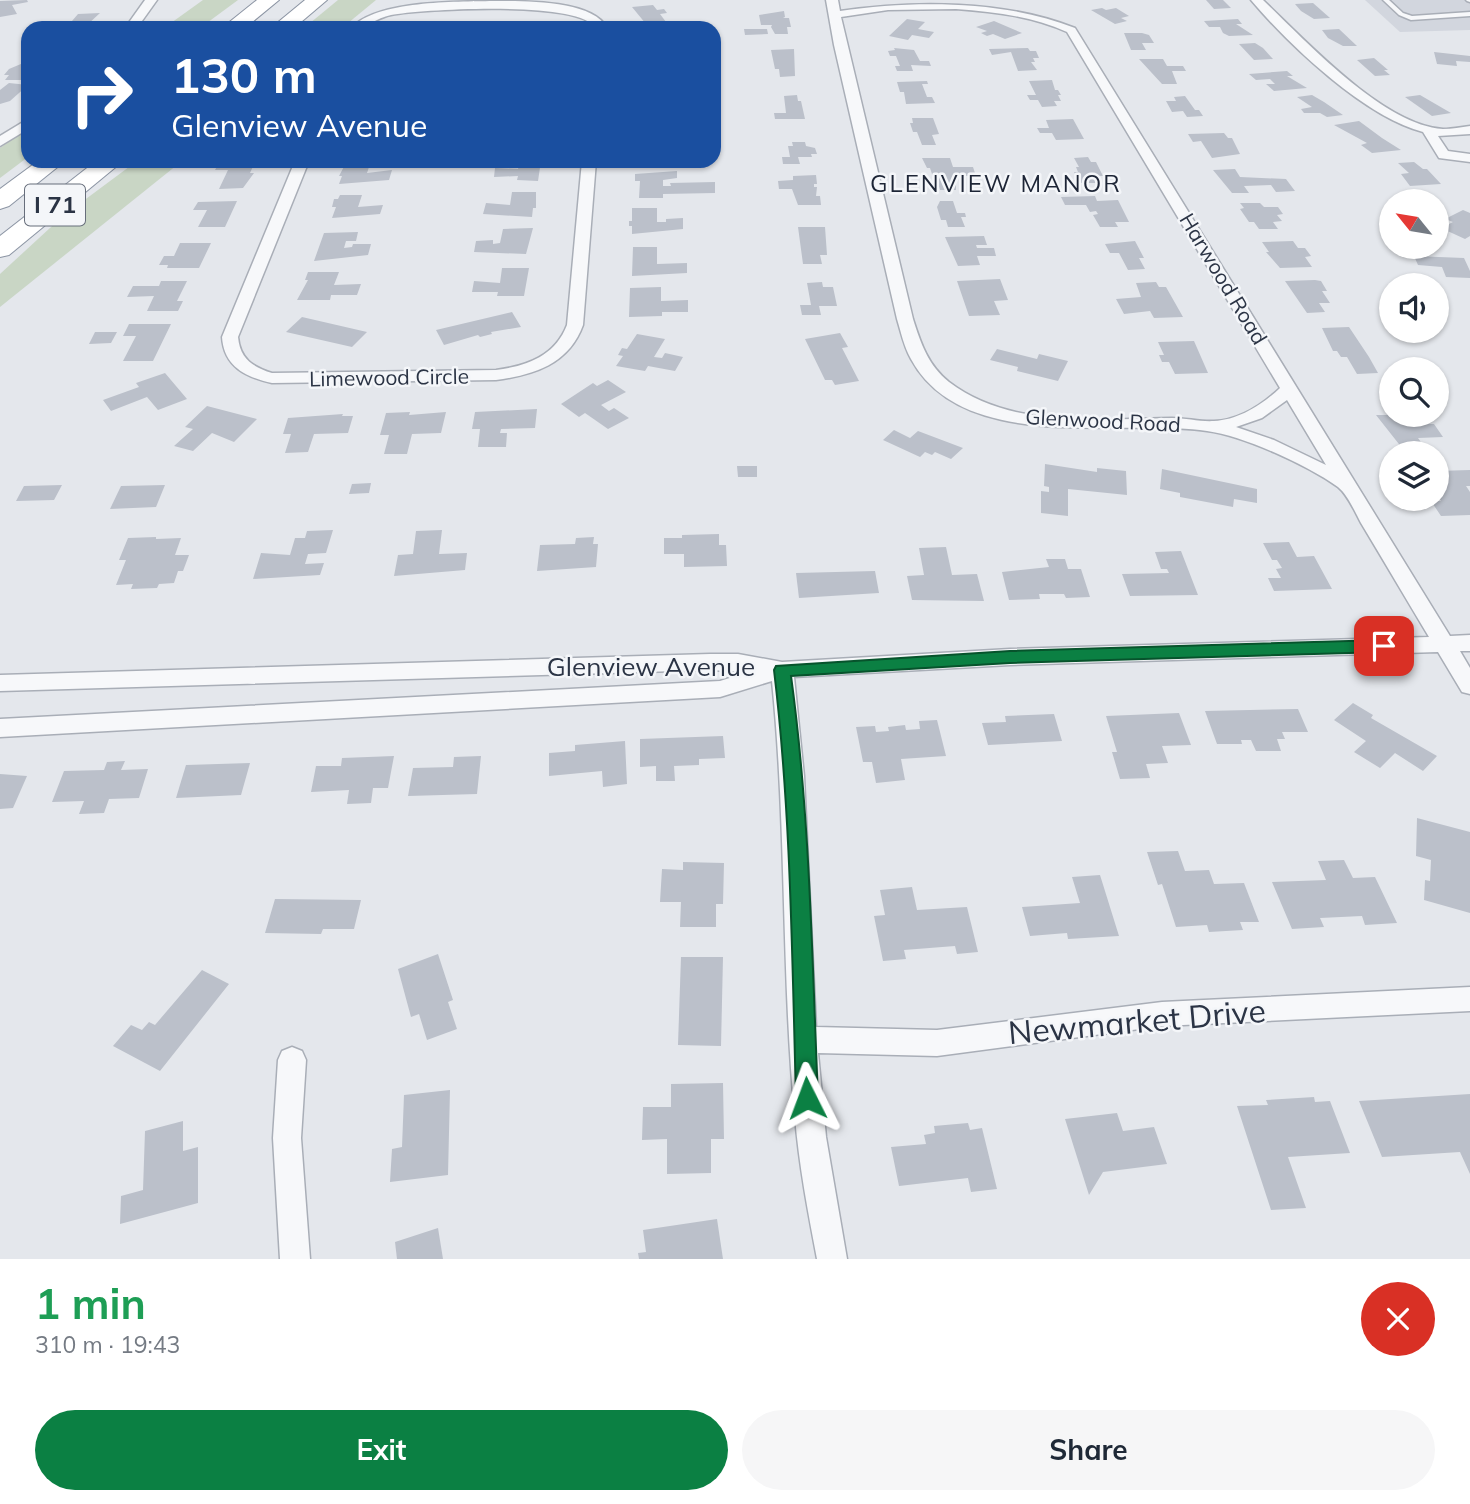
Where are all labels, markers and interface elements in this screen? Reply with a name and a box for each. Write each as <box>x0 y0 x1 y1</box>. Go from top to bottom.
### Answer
text: 130 m <box>171 44 317 105</box>
icon: right <box>56 49 147 140</box>
text: Glenview Avenue <box>171 105 427 145</box>
district label: GLENVIEW MANOR <box>870 168 1122 198</box>
road number: I 71 <box>25 184 85 226</box>
north arrow <box>1379 189 1449 259</box>
map controls <box>1379 189 1449 511</box>
street label: Harwood Road <box>1174 208 1273 349</box>
button: sound <box>1379 273 1449 343</box>
button: search <box>1379 357 1449 427</box>
street label: Limewood Circle <box>309 363 469 391</box>
street label: Glenwood Road <box>1025 403 1181 437</box>
button: layers <box>1379 441 1449 511</box>
pin <box>1354 616 1414 676</box>
icon: arrive <box>1365 627 1403 665</box>
street label: Glenview Avenue <box>547 650 755 683</box>
street label: Newmarket Drive <box>1007 990 1267 1052</box>
position arrow <box>770 1061 844 1135</box>
text: 1 min <box>35 1277 146 1330</box>
button: close <box>1361 1282 1435 1356</box>
text: 310 m · 19:43 <box>35 1330 180 1359</box>
button: Exit <box>35 1410 728 1490</box>
button: Share <box>742 1410 1435 1490</box>

